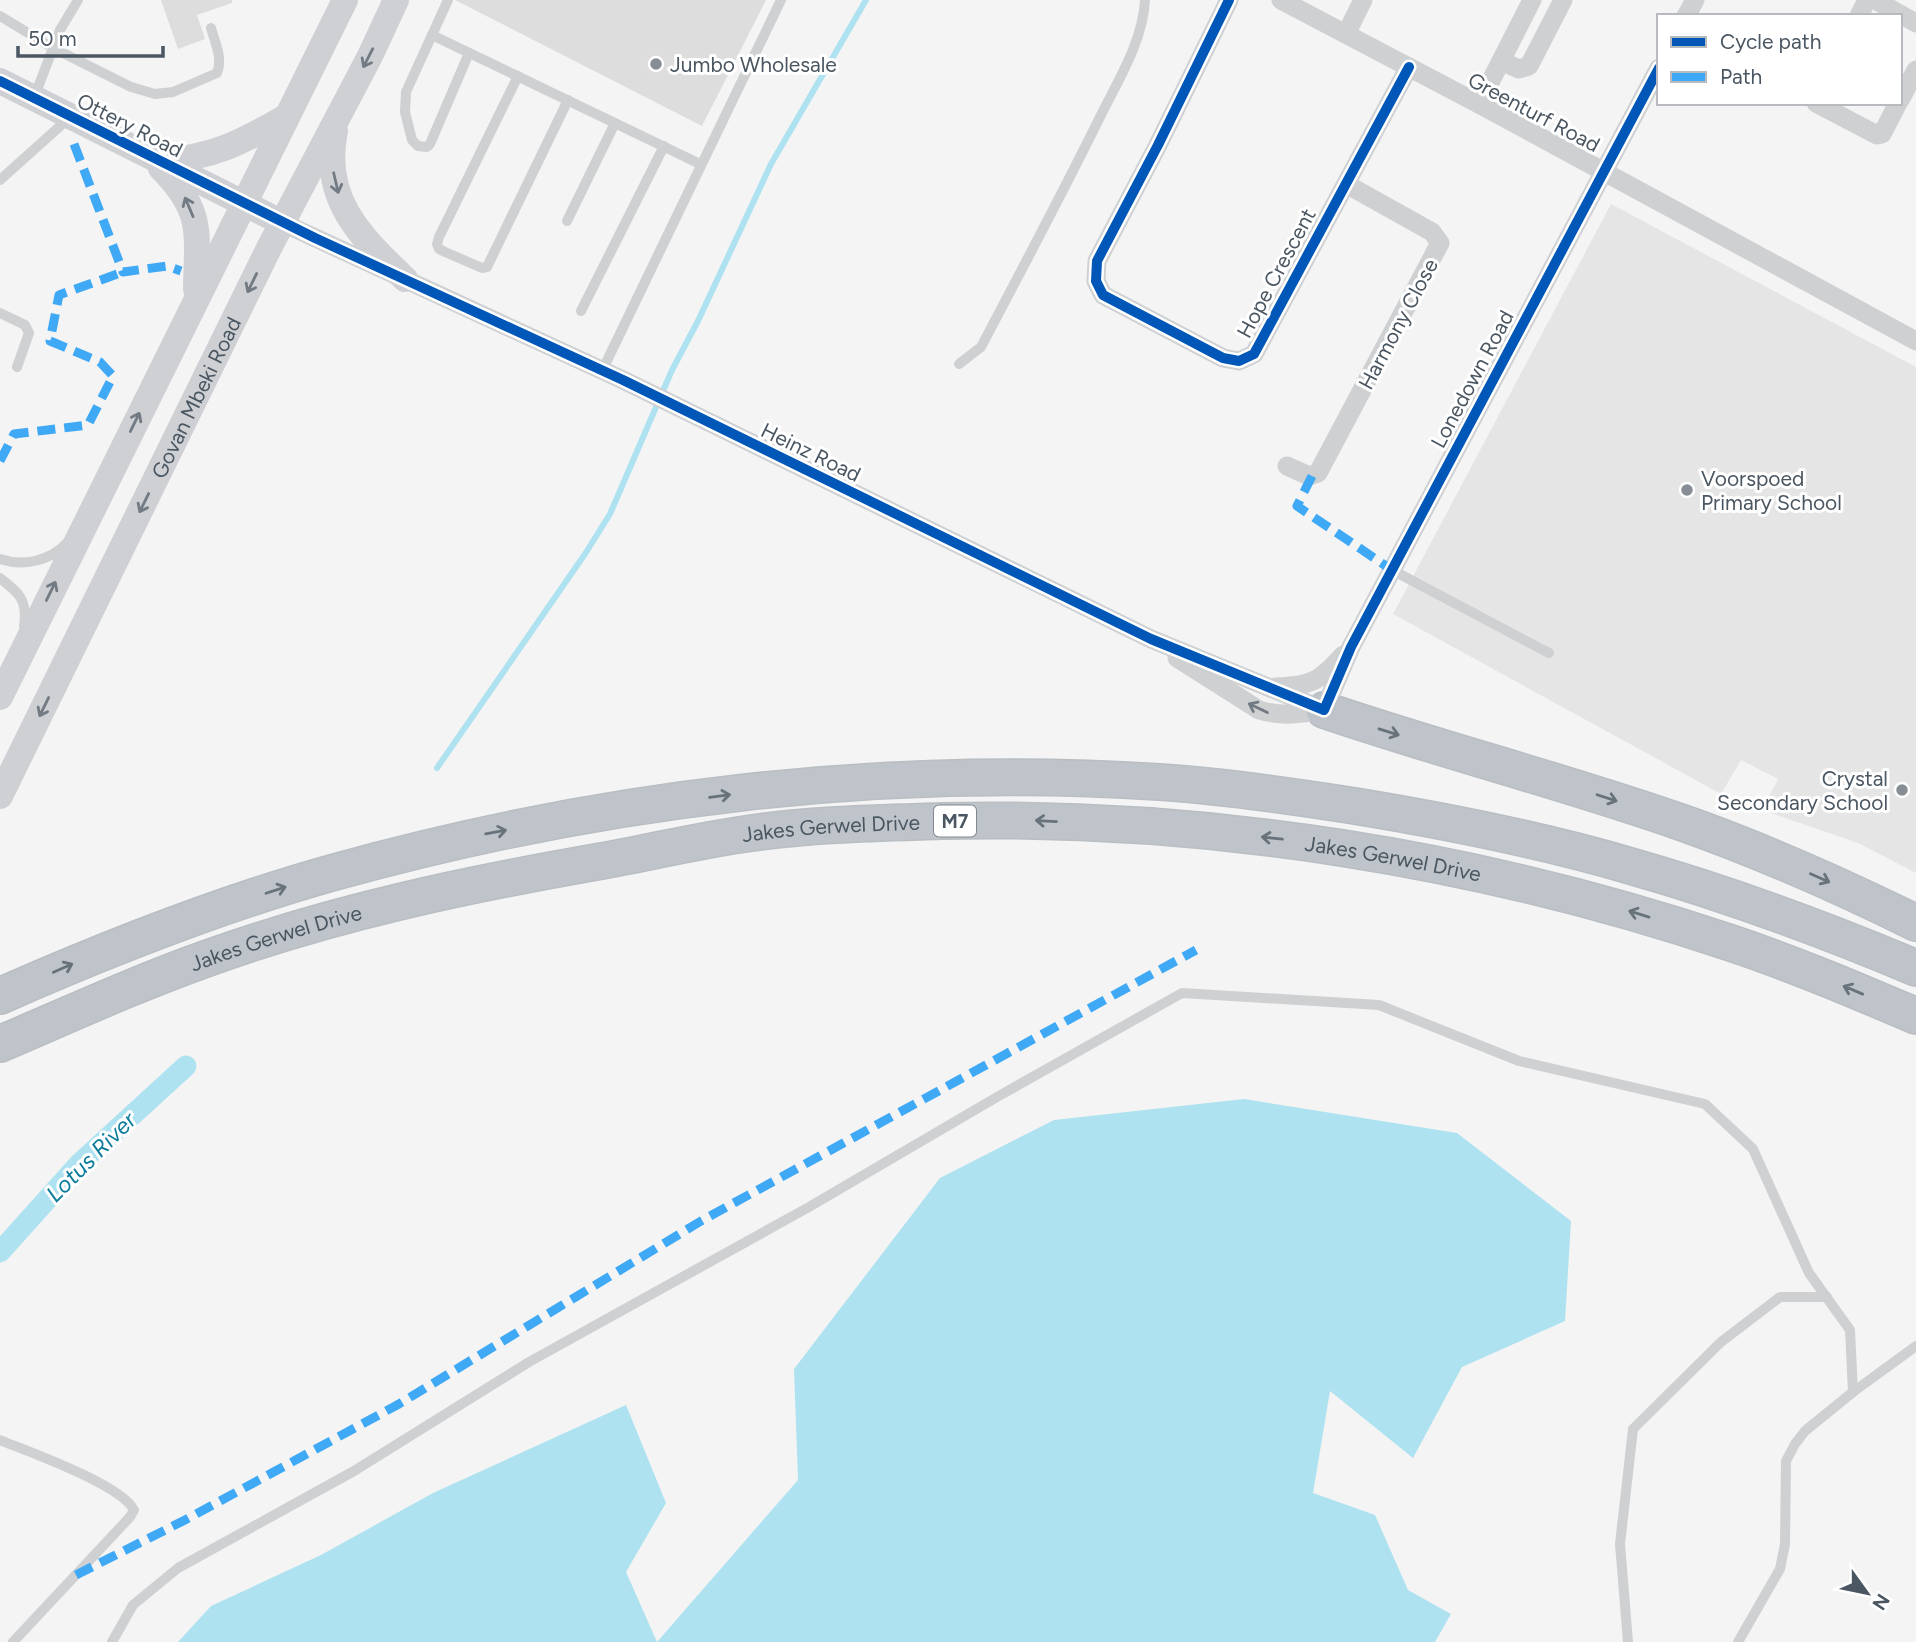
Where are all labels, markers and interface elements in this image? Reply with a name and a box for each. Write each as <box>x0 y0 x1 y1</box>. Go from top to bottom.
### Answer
scale bar <box>18 14 163 58</box>
legend <box>1657 14 1902 105</box>
text: 50 m <box>28 26 77 51</box>
text: Cycle path <box>1720 29 1821 54</box>
one-way arrow <box>360 48 374 68</box>
place label: Jumbo Wholesale <box>670 52 837 77</box>
marker: Jumbo Wholesale <box>648 56 664 72</box>
text: Path <box>1720 64 1762 89</box>
street label: Greenturf Road <box>1464 67 1604 157</box>
street label: Ottery Road <box>73 88 187 162</box>
one-way arrow <box>330 171 343 194</box>
one-way arrow <box>182 197 195 218</box>
street label: Hope Crescent <box>1231 204 1321 342</box>
street label: Harmony Close <box>1353 254 1443 394</box>
one-way arrow <box>245 272 259 293</box>
street label: Lonedown Road <box>1425 306 1519 452</box>
street label: Govan Mbeki Road <box>146 313 246 482</box>
one-way arrow <box>128 412 142 432</box>
street label: Heinz Road <box>757 417 865 487</box>
place label: Voorspoed Primary School <box>1701 466 1842 515</box>
marker: Voorspoed Primary School <box>1679 482 1695 498</box>
one-way arrow <box>137 492 151 513</box>
one-way arrow <box>46 581 59 602</box>
one-way arrow <box>37 696 50 717</box>
one-way arrow <box>1248 700 1269 714</box>
one-way arrow <box>1378 726 1400 739</box>
place label: Crystal Secondary School <box>1717 766 1888 815</box>
marker: Crystal Secondary School <box>1894 782 1910 798</box>
one-way arrow <box>709 789 731 802</box>
one-way arrow <box>1595 793 1617 805</box>
road number: M7 <box>934 806 976 836</box>
street label: Jakes Gerwel Drive <box>740 809 920 847</box>
one-way arrow <box>1034 815 1057 828</box>
one-way arrow <box>484 825 507 838</box>
street label: Jakes Gerwel Drive <box>1303 830 1484 886</box>
one-way arrow <box>1262 831 1284 844</box>
one-way arrow <box>1808 872 1830 885</box>
one-way arrow <box>265 883 287 896</box>
street label: Jakes Gerwel Drive <box>186 899 364 976</box>
one-way arrow <box>1628 907 1650 920</box>
one-way arrow <box>51 961 73 974</box>
one-way arrow <box>1843 982 1864 995</box>
water label: Lotus River <box>40 1105 143 1208</box>
north arrow <box>1832 1558 1902 1628</box>
text: N <box>1867 1590 1894 1614</box>

